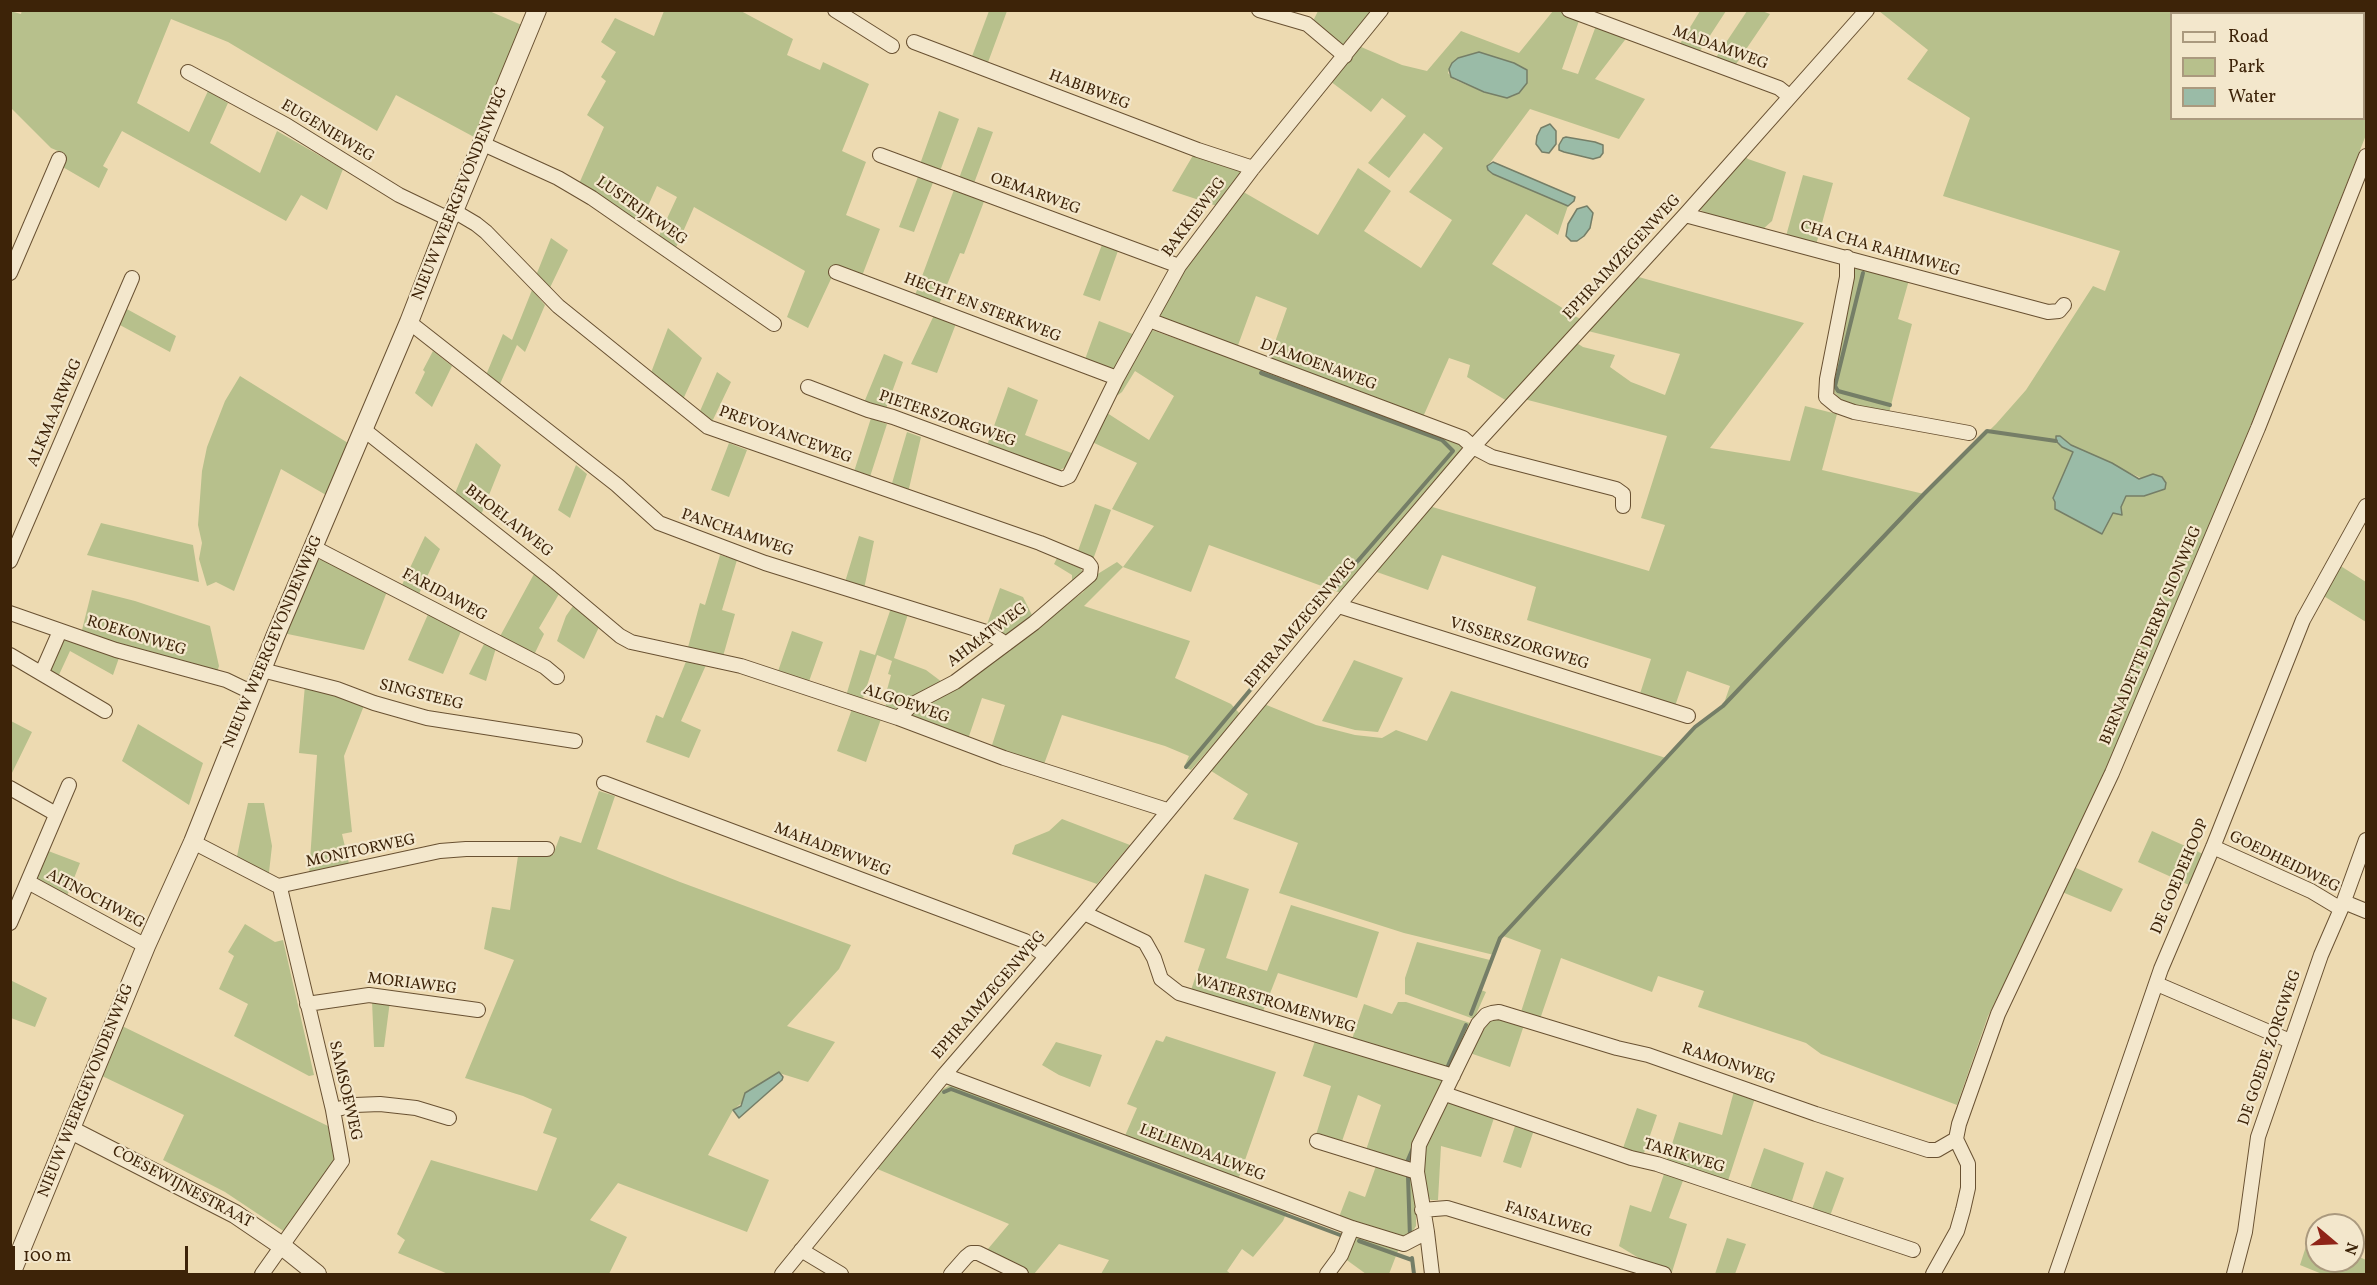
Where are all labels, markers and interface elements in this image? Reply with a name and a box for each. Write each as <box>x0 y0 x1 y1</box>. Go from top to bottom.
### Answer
legend <box>2170 12 2365 120</box>
street label: MADAMWEG <box>1669 23 1771 75</box>
text: Road <box>2228 25 2269 50</box>
text: Park <box>2228 55 2265 80</box>
street label: HABIBWEG <box>1046 67 1132 115</box>
street label: NIEUW WEERGEVONDENWEG <box>409 84 513 304</box>
text: Water <box>2228 85 2276 110</box>
street label: EUGENIEWEG <box>277 97 377 167</box>
street label: OEMARWEG <box>987 170 1083 220</box>
street label: LUSTRIJKWEG <box>592 173 690 251</box>
street label: BAKKIEWEG <box>1159 174 1231 262</box>
street label: EPHRAIMZEGENWEG <box>1560 191 1686 325</box>
street label: CHA CHA RAHIMWEG <box>1798 218 1962 282</box>
street label: HECHT EN STERKWEG <box>901 270 1063 348</box>
street label: DJAMOENAWEG <box>1257 336 1379 396</box>
street label: ALKMAARWEG <box>25 356 87 470</box>
street label: PIETERSZORGWEG <box>876 388 1018 452</box>
street label: PREVOYANCEWEG <box>716 403 854 469</box>
street label: BHOELAIWEG <box>460 482 556 562</box>
street label: PANCHAMWEG <box>678 506 796 562</box>
street label: BERNADETTE DERBY SIONWEG <box>2097 524 2207 748</box>
street label: NIEUW WEERGEVONDENWEG <box>220 533 328 751</box>
street label: EPHRAIMZEGENWEG <box>1242 555 1362 693</box>
street label: FARIDAWEG <box>398 565 490 627</box>
street label: AHMATWEG <box>944 600 1032 672</box>
street label: ROEKONWEG <box>84 613 188 661</box>
street label: VISSERSZORGWEG <box>1447 615 1591 675</box>
street label: SINGSTEEG <box>377 676 465 716</box>
street label: ALGOEWEG <box>860 681 952 729</box>
street label: DE GOEDEHOOP <box>2148 816 2214 938</box>
street label: MAHADEWWEG <box>771 820 893 882</box>
street label: GOEDHEIDWEG <box>2225 828 2343 898</box>
street label: MONITORWEG <box>304 831 418 873</box>
street label: AITNOCHWEG <box>42 866 148 934</box>
street label: EPHRAIMZEGENWEG <box>929 928 1051 1064</box>
street label: DE GOEDE ZORGWEG <box>2235 968 2307 1128</box>
street label: MORIAWEG <box>366 970 458 1000</box>
street label: WATERSTROMENWEG <box>1192 971 1358 1039</box>
street label: NIEUW WEERGEVONDENWEG <box>35 981 139 1201</box>
street label: SAMSOEWEG <box>323 1039 365 1143</box>
street label: RAMONWEG <box>1679 1040 1777 1090</box>
street label: LELIENDAALWEG <box>1136 1121 1268 1187</box>
street label: TARIKWEG <box>1641 1135 1727 1179</box>
street label: COESEWIJNESTRAAT <box>108 1143 256 1233</box>
street label: FAISALWEG <box>1502 1199 1594 1243</box>
north arrow <box>2305 1213 2365 1273</box>
scale bar <box>15 1234 190 1272</box>
text: N <box>2338 1239 2362 1257</box>
text: 100 m <box>23 1244 72 1269</box>

